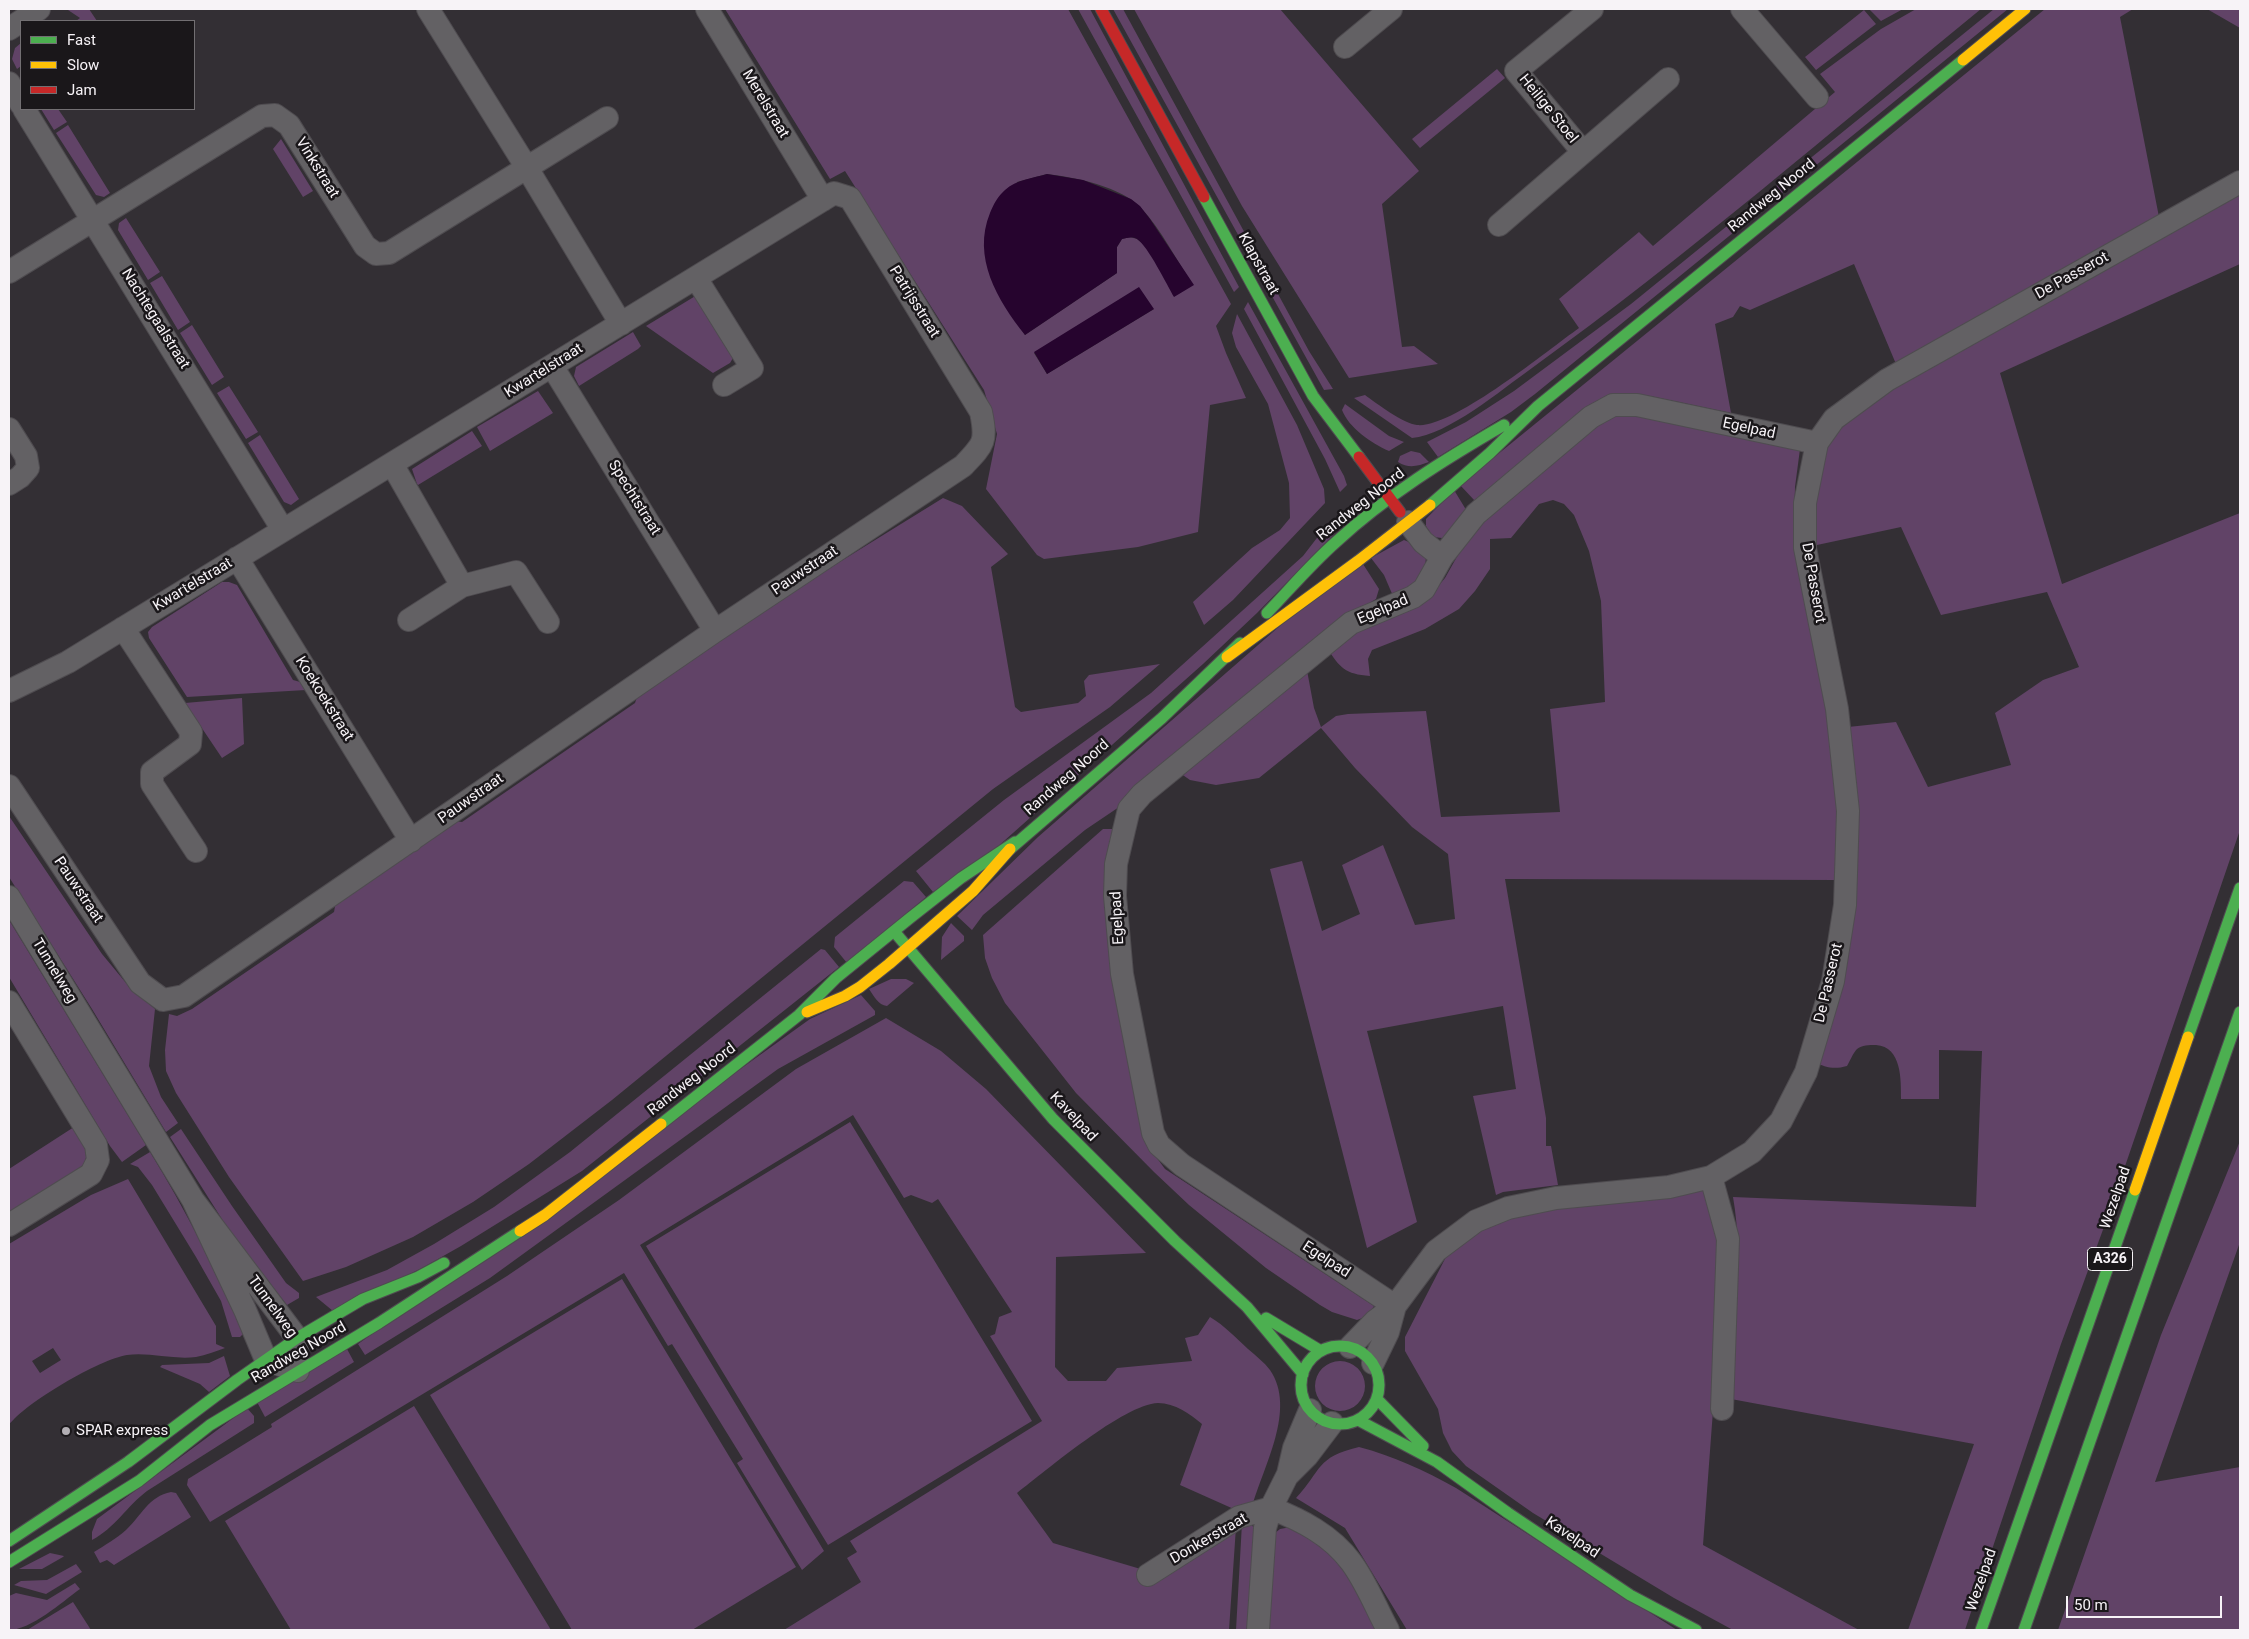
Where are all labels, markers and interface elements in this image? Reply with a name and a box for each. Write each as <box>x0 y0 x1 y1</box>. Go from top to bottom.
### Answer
legend <box>20 20 195 110</box>
text: Fast <box>67 31 96 49</box>
text: Slow <box>67 56 99 74</box>
street label: Merelstraat <box>738 67 792 141</box>
street label: Heilige Stoel <box>1515 71 1581 147</box>
text: Jam <box>67 81 97 99</box>
street label: Vinkstraat <box>291 135 343 201</box>
street label: Randweg Noord <box>1725 155 1819 237</box>
street label: Klapstraat <box>1234 230 1282 298</box>
street label: De Passerot <box>2032 249 2112 303</box>
street label: Patrijsstraat <box>885 263 943 341</box>
street label: Nachtegaalstraat <box>117 266 193 372</box>
street label: Kwartelstraat <box>501 340 587 402</box>
street label: Egelpad <box>1721 415 1777 443</box>
street label: Spechtstraat <box>604 457 664 539</box>
street label: Randweg Noord <box>1313 465 1409 545</box>
street label: Pauwstraat <box>769 542 841 600</box>
street label: De Passerot <box>1797 542 1829 624</box>
street label: Kwartelstraat <box>150 554 236 616</box>
street label: Egelpad <box>1355 591 1411 629</box>
street label: Koekoekstraat <box>291 653 357 745</box>
street label: Randweg Noord <box>1021 736 1113 820</box>
street label: Pauwstraat <box>435 770 507 828</box>
street label: Pauwstraat <box>49 854 107 926</box>
street label: Egelpad <box>1108 891 1128 945</box>
street label: Tunnelweg <box>28 935 80 1007</box>
street label: De Passerot <box>1811 942 1847 1024</box>
street label: Randweg Noord <box>644 1040 740 1120</box>
street label: Kavelpad <box>1046 1088 1100 1146</box>
street label: Wezelpad <box>2097 1164 2135 1232</box>
street label: Egelpad <box>1299 1238 1353 1282</box>
road number: A326 <box>2088 1248 2132 1270</box>
street label: Tunnelweg <box>243 1272 301 1342</box>
street label: Randweg Noord <box>248 1319 350 1387</box>
place label: SPAR express <box>76 1422 168 1440</box>
marker: SPAR express <box>60 1425 72 1437</box>
street label: Donkerstraat <box>1167 1510 1251 1568</box>
street label: Kavelpad <box>1542 1513 1602 1563</box>
street label: Wezelpad <box>1963 1546 2001 1614</box>
scale bar <box>2069 1586 2225 1618</box>
text: 50 m <box>2074 1596 2108 1614</box>

